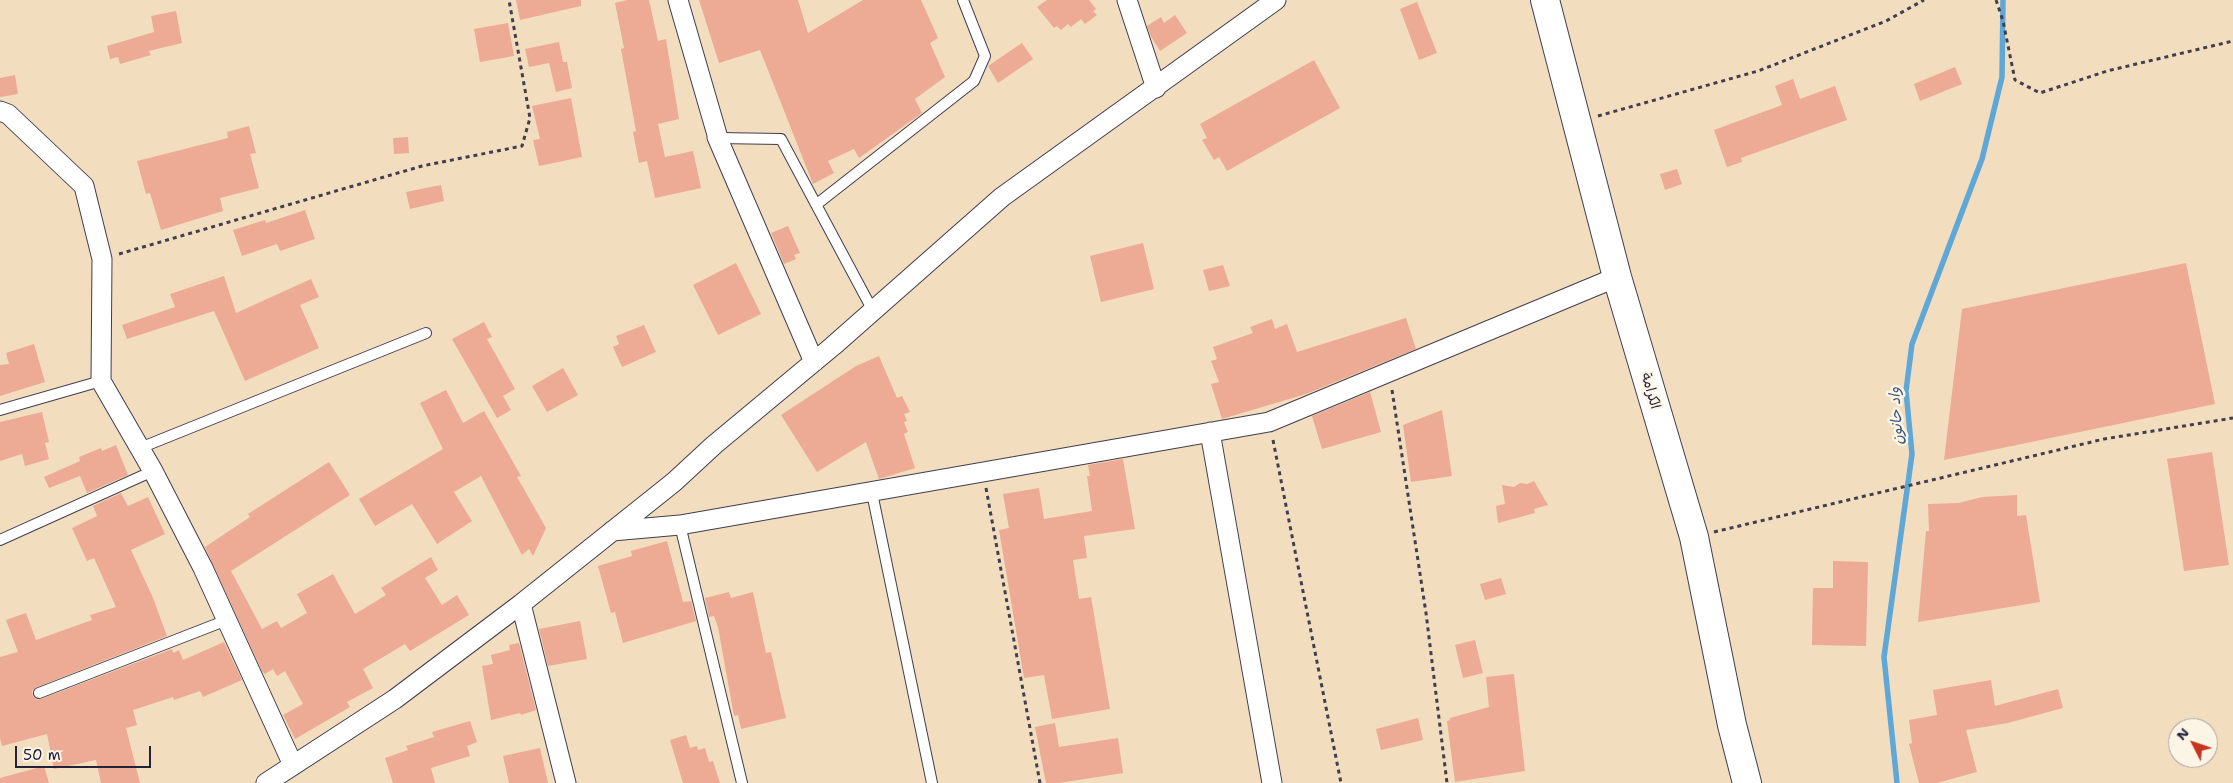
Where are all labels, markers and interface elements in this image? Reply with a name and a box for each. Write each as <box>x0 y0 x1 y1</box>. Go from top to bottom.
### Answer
street label: الكرامة <box>1637 371 1663 411</box>
water label: واد حانون <box>1886 387 1908 445</box>
north arrow <box>2168 718 2218 768</box>
text: N <box>2172 724 2193 744</box>
scale bar <box>18 736 154 768</box>
text: 50 m <box>23 745 61 765</box>

